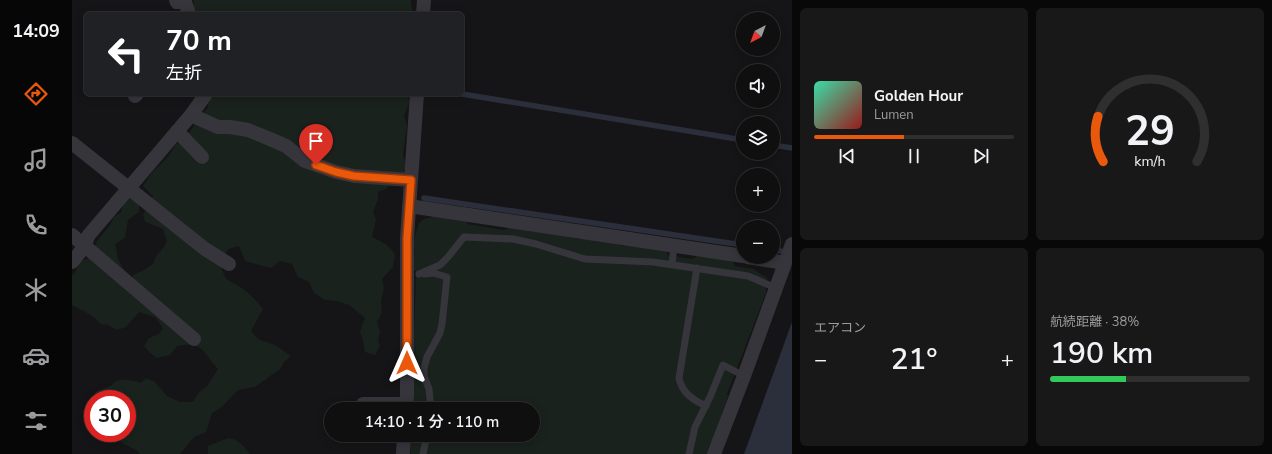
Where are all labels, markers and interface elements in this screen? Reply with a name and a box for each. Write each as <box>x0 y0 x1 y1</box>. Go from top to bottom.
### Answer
north arrow <box>736 12 780 56</box>
map controls <box>736 12 780 264</box>
text: 14:09 <box>12 19 60 43</box>
text: 70 m <box>166 22 232 60</box>
icon: left <box>100 28 152 80</box>
text: 左折 <box>166 61 202 85</box>
button: sound <box>736 64 780 108</box>
icon: directions <box>22 80 50 108</box>
text: Golden Hour <box>874 86 963 106</box>
text: 29 <box>1125 103 1175 160</box>
text: Lumen <box>874 106 914 124</box>
button: layers <box>736 116 780 160</box>
pin <box>299 124 333 165</box>
icon: arrive <box>305 130 327 152</box>
icon: previous <box>836 145 858 167</box>
icon: pause <box>903 145 925 167</box>
icon: next <box>970 145 992 167</box>
icon: music <box>22 146 50 174</box>
text: km/h <box>1134 151 1166 170</box>
button: + <box>736 168 780 212</box>
icon: phone <box>22 211 50 239</box>
button: − <box>736 220 780 264</box>
icon: climate <box>22 276 50 304</box>
text: 航続距離 · 38% <box>1050 313 1139 331</box>
text: エアコン <box>814 319 866 337</box>
text: 190 km <box>1050 333 1153 374</box>
text: 21° <box>890 339 938 380</box>
icon: car <box>22 342 50 370</box>
position arrow <box>386 342 428 384</box>
text: − <box>814 345 827 375</box>
text: + <box>1001 345 1014 375</box>
speed limit sign: 30 <box>84 390 136 442</box>
icon: filters <box>22 407 50 435</box>
text: 14:10 · 1 分 · 110 m <box>365 412 499 432</box>

